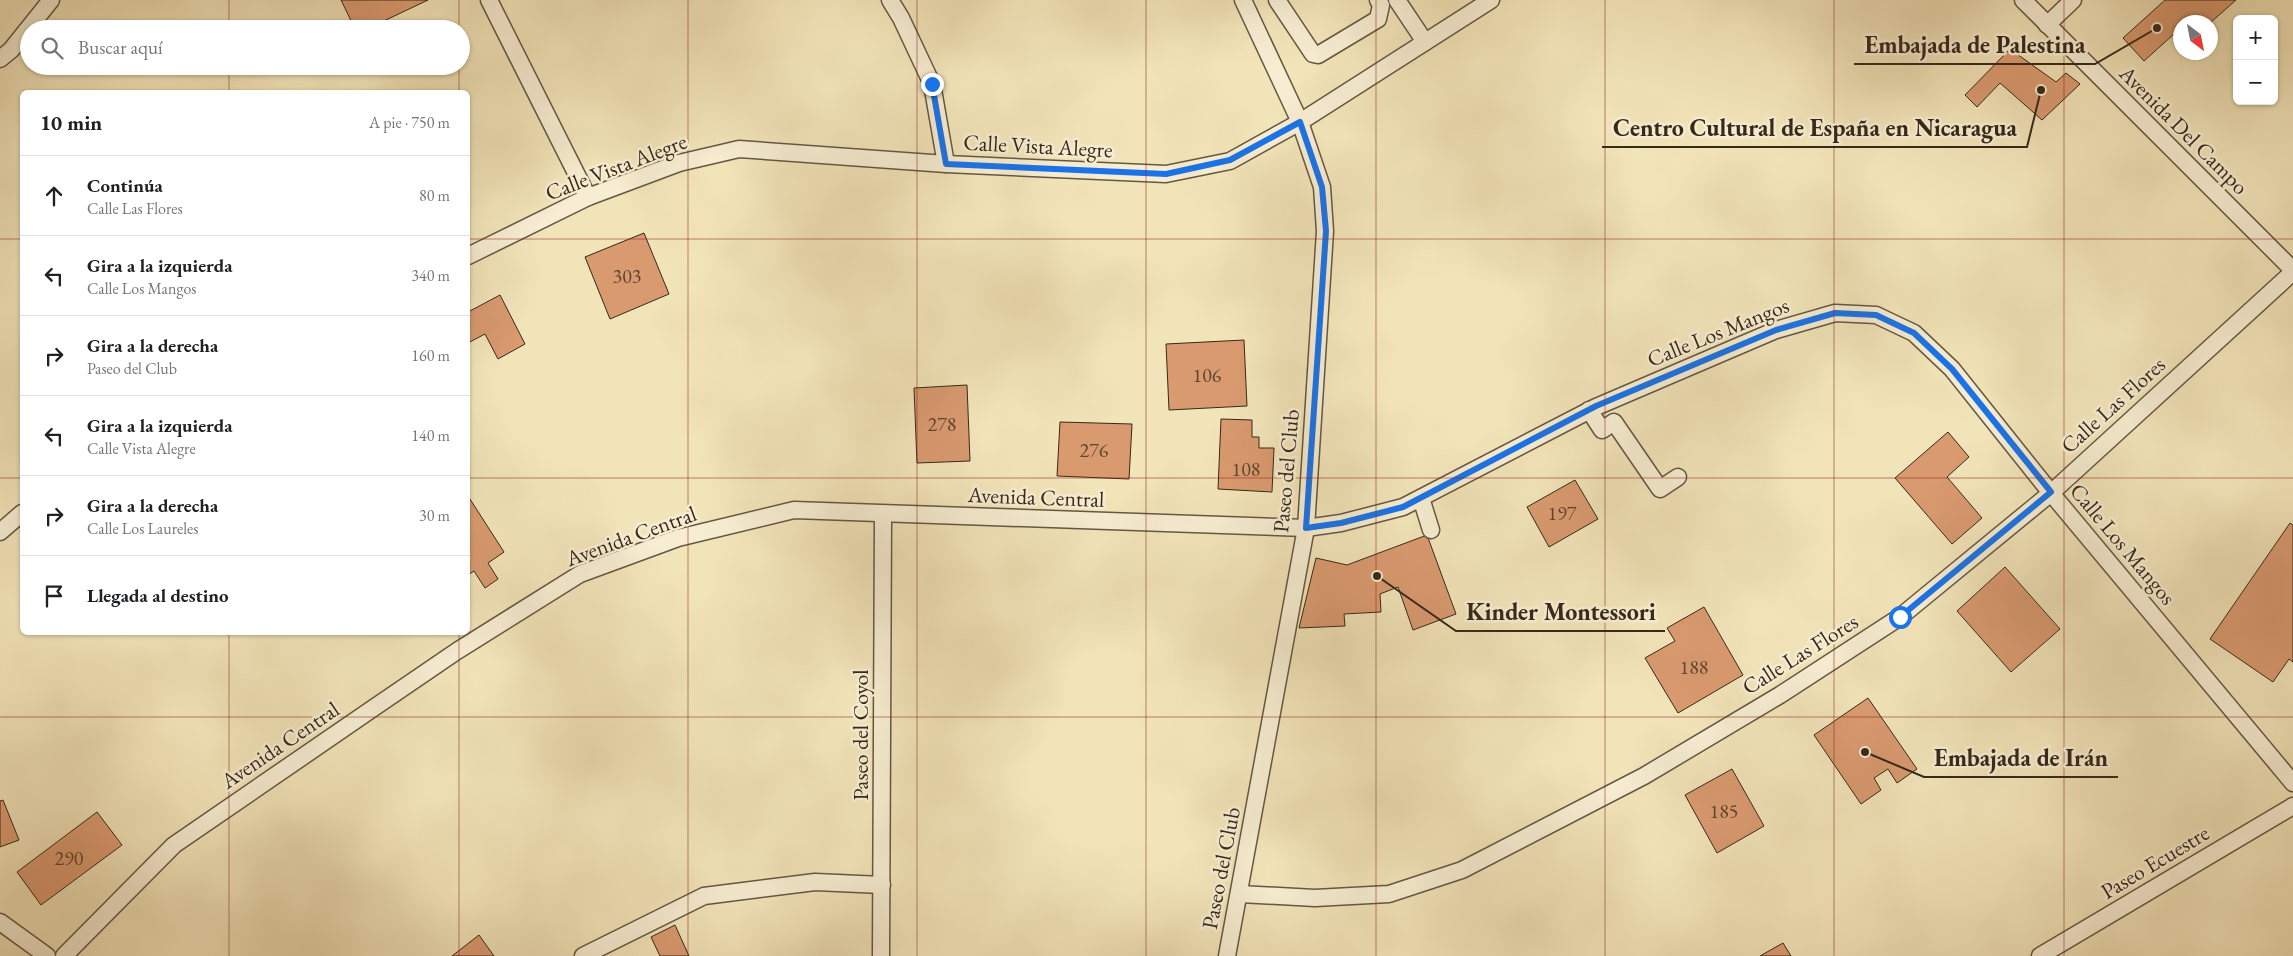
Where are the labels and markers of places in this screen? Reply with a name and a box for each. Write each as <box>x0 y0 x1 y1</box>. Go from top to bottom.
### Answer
callout: Embajada de Palestina <box>1854 25 2095 64</box>
callout: Centro Cultural de España en Nicaragua <box>1602 108 2027 147</box>
callout: Kinder Montessori <box>1456 592 1665 631</box>
callout: Embajada de Irán <box>1924 738 2118 777</box>

